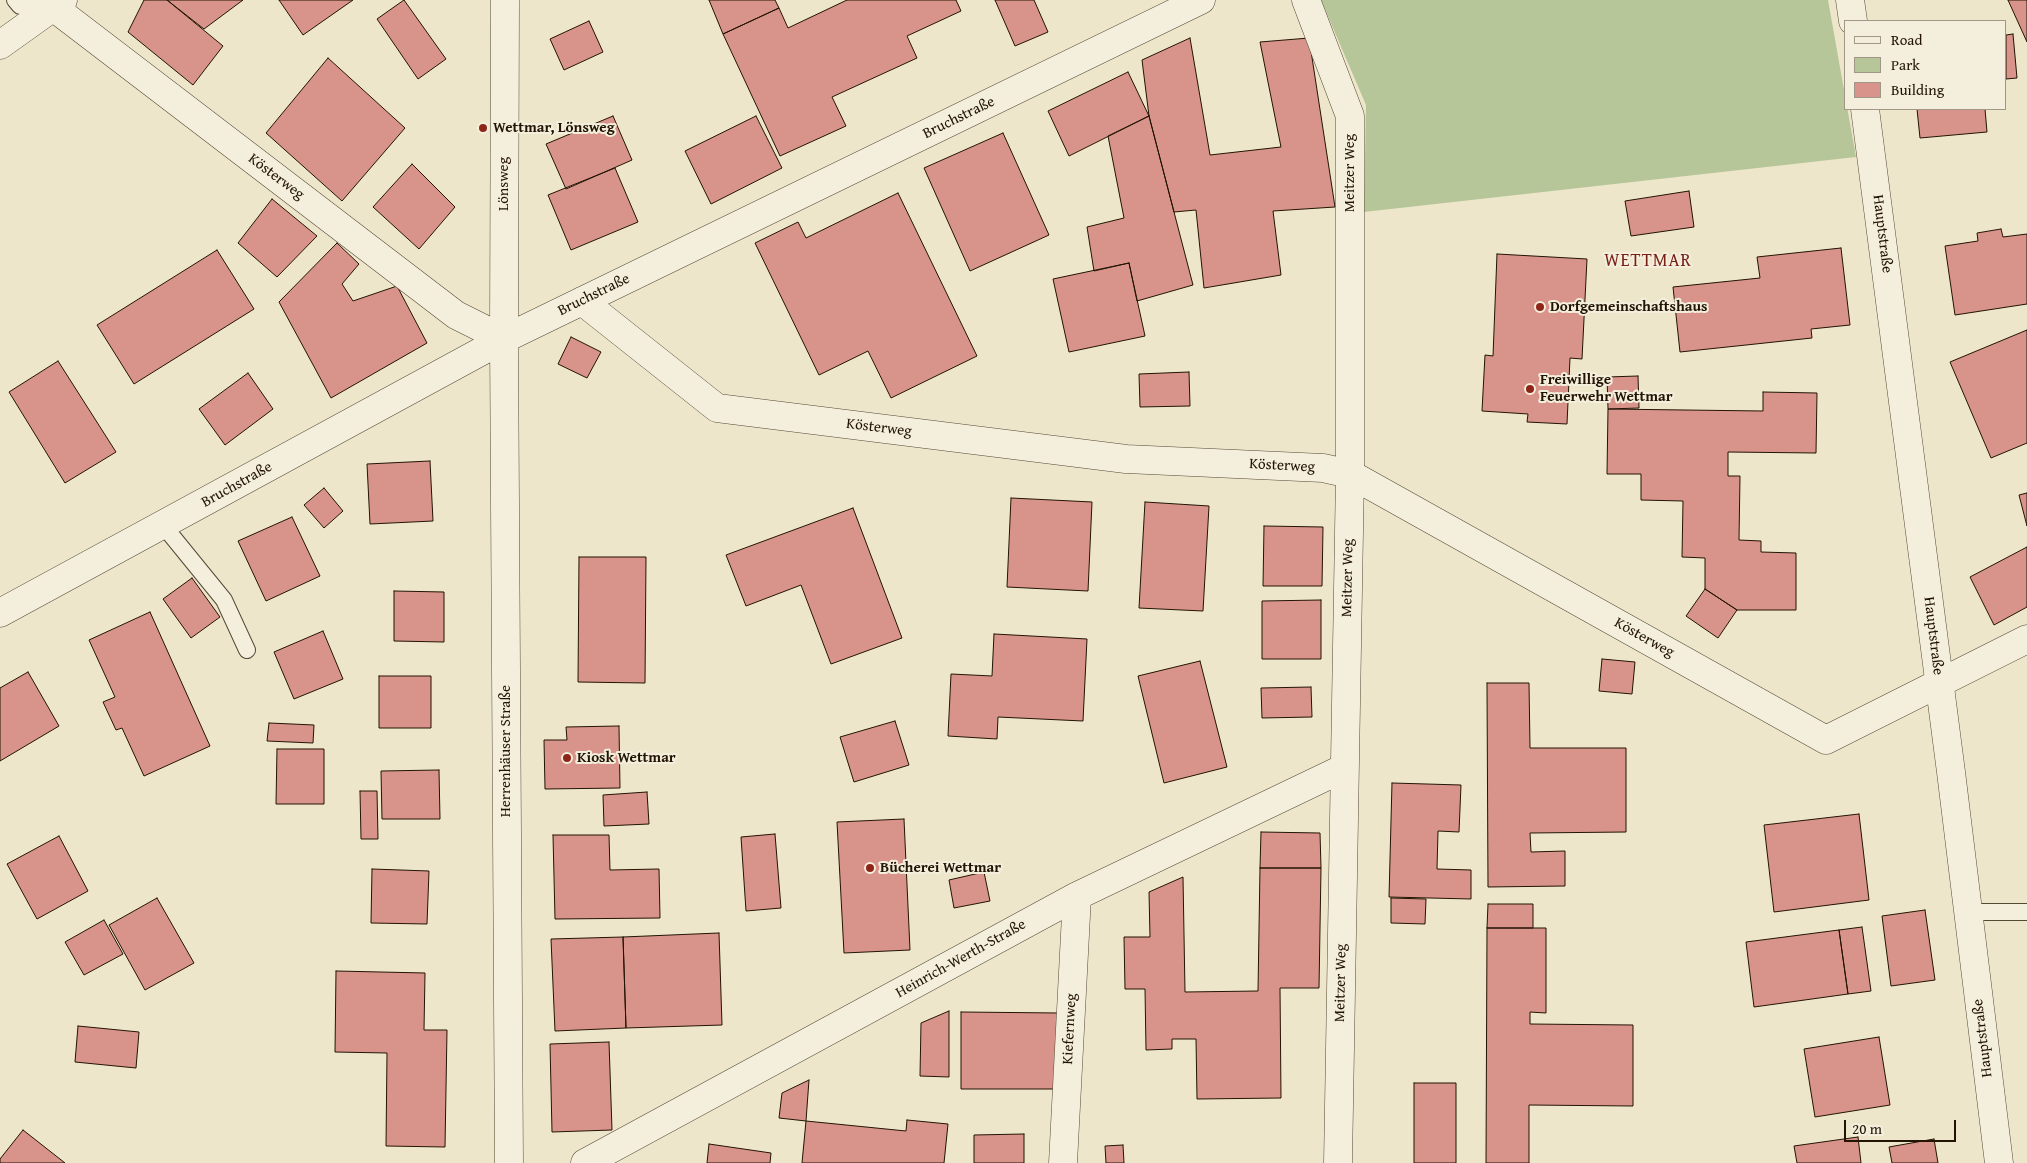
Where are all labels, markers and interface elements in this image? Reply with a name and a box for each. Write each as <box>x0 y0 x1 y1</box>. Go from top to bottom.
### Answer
legend <box>1844 20 2007 110</box>
text: Road <box>1891 29 1922 50</box>
text: Park <box>1891 54 1920 75</box>
text: Building <box>1891 79 1944 100</box>
street label: Bruchstraße <box>920 93 998 143</box>
place label: Wettmar, Lönsweg <box>493 119 615 137</box>
marker: Wettmar, Lönsweg <box>477 122 489 134</box>
street label: Meitzer Weg <box>1341 134 1359 212</box>
street label: Kösterweg <box>244 150 308 204</box>
street label: Lönsweg <box>495 157 513 211</box>
street label: Hauptstraße <box>1868 194 1896 274</box>
district label: WETTMAR <box>1603 250 1693 272</box>
street label: Bruchstraße <box>555 270 633 320</box>
place label: Dorfgemeinschaftshaus <box>1550 298 1708 316</box>
marker: Dorfgemeinschaftshaus <box>1534 301 1546 313</box>
place label: Freiwillige Feuerwehr Wettmar <box>1540 371 1673 406</box>
marker: Freiwillige Feuerwehr Wettmar <box>1524 383 1536 395</box>
street label: Kösterweg <box>845 415 913 441</box>
street label: Kösterweg <box>1249 455 1315 477</box>
street label: Bruchstraße <box>199 458 275 512</box>
street label: Meitzer Weg <box>1338 539 1358 617</box>
street label: Hauptstraße <box>1919 596 1947 676</box>
street label: Kösterweg <box>1611 614 1677 662</box>
street label: Herrenhäuser Straße <box>497 685 515 817</box>
place label: Kiosk Wettmar <box>577 749 676 767</box>
marker: Kiosk Wettmar <box>561 752 573 764</box>
place label: Bücherei Wettmar <box>880 859 1001 877</box>
marker: Bücherei Wettmar <box>864 862 876 874</box>
street label: Heinrich-Werth-Straße <box>893 916 1029 1002</box>
street label: Meitzer Weg <box>1331 944 1351 1022</box>
street label: Kiefernweg <box>1059 993 1081 1065</box>
street label: Hauptstraße <box>1969 998 1997 1078</box>
scale bar <box>1847 1110 1960 1142</box>
text: 20 m <box>1852 1118 1882 1139</box>

